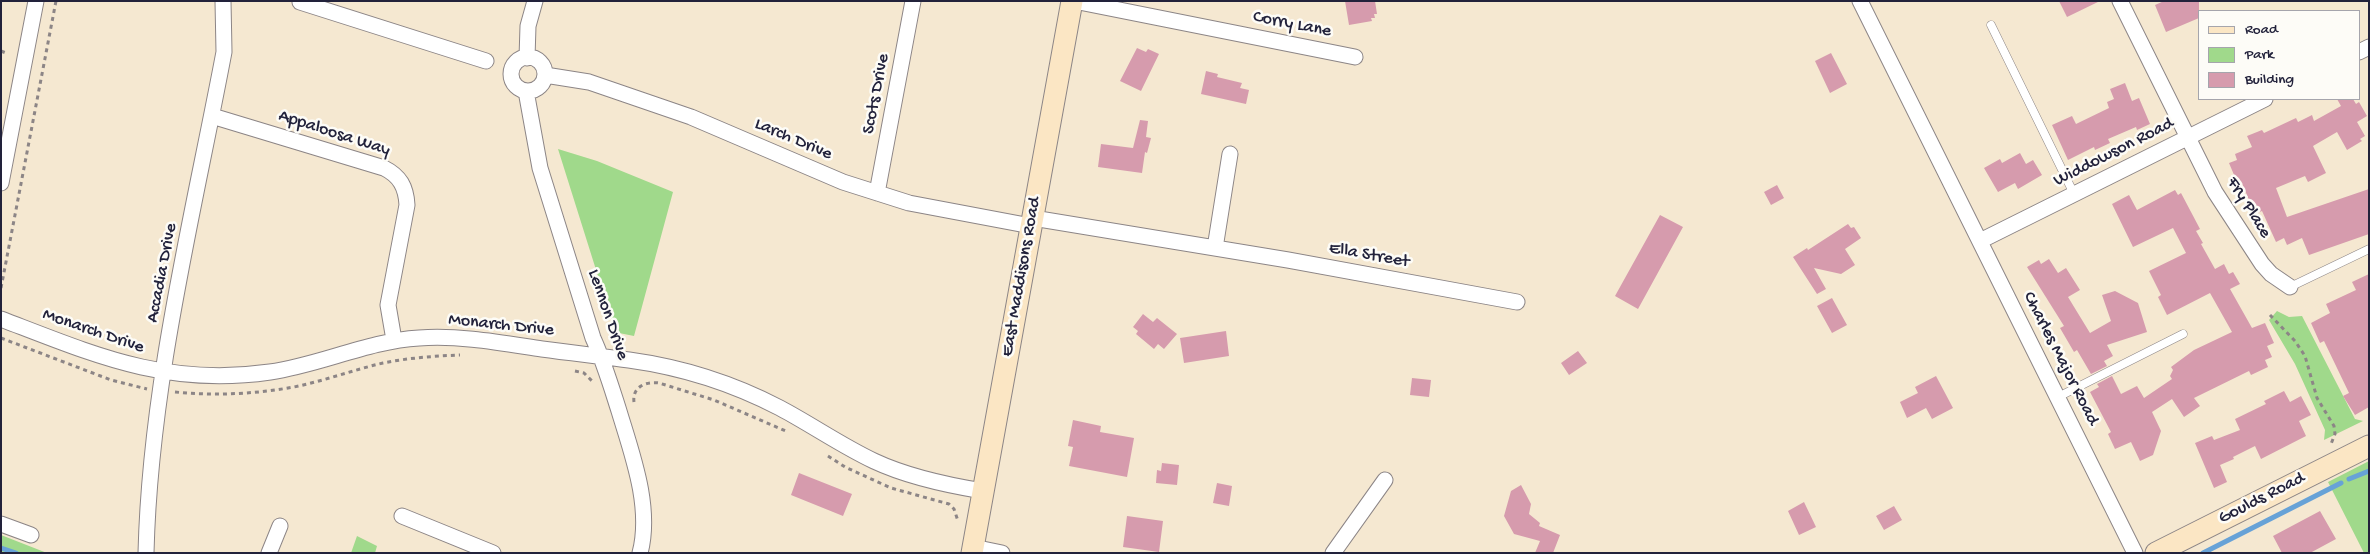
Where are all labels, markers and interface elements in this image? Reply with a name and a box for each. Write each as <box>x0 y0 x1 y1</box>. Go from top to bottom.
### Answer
street label: Corry Lane <box>1251 7 1333 43</box>
legend <box>2198 10 2360 100</box>
text: Road <box>2245 21 2278 39</box>
text: Park <box>2245 46 2274 64</box>
street label: Scots Drive <box>859 52 895 136</box>
text: Building <box>2245 71 2294 89</box>
street label: Appaloosa Way <box>275 106 393 162</box>
street label: Widdowson Road <box>2050 113 2178 193</box>
street label: Larch Drive <box>751 114 835 166</box>
street label: Fry Place <box>2221 173 2275 243</box>
street label: East Maddisons Road <box>997 196 1047 358</box>
street label: Accadia Drive <box>143 221 183 325</box>
street label: Ella Street <box>1327 238 1411 274</box>
street label: Lennon Drive <box>581 267 633 363</box>
street label: Charles Major Road <box>2017 289 2103 429</box>
street label: Monarch Drive <box>39 305 147 359</box>
street label: Monarch Drive <box>447 310 555 342</box>
street label: Goulds Road <box>2215 468 2309 530</box>

